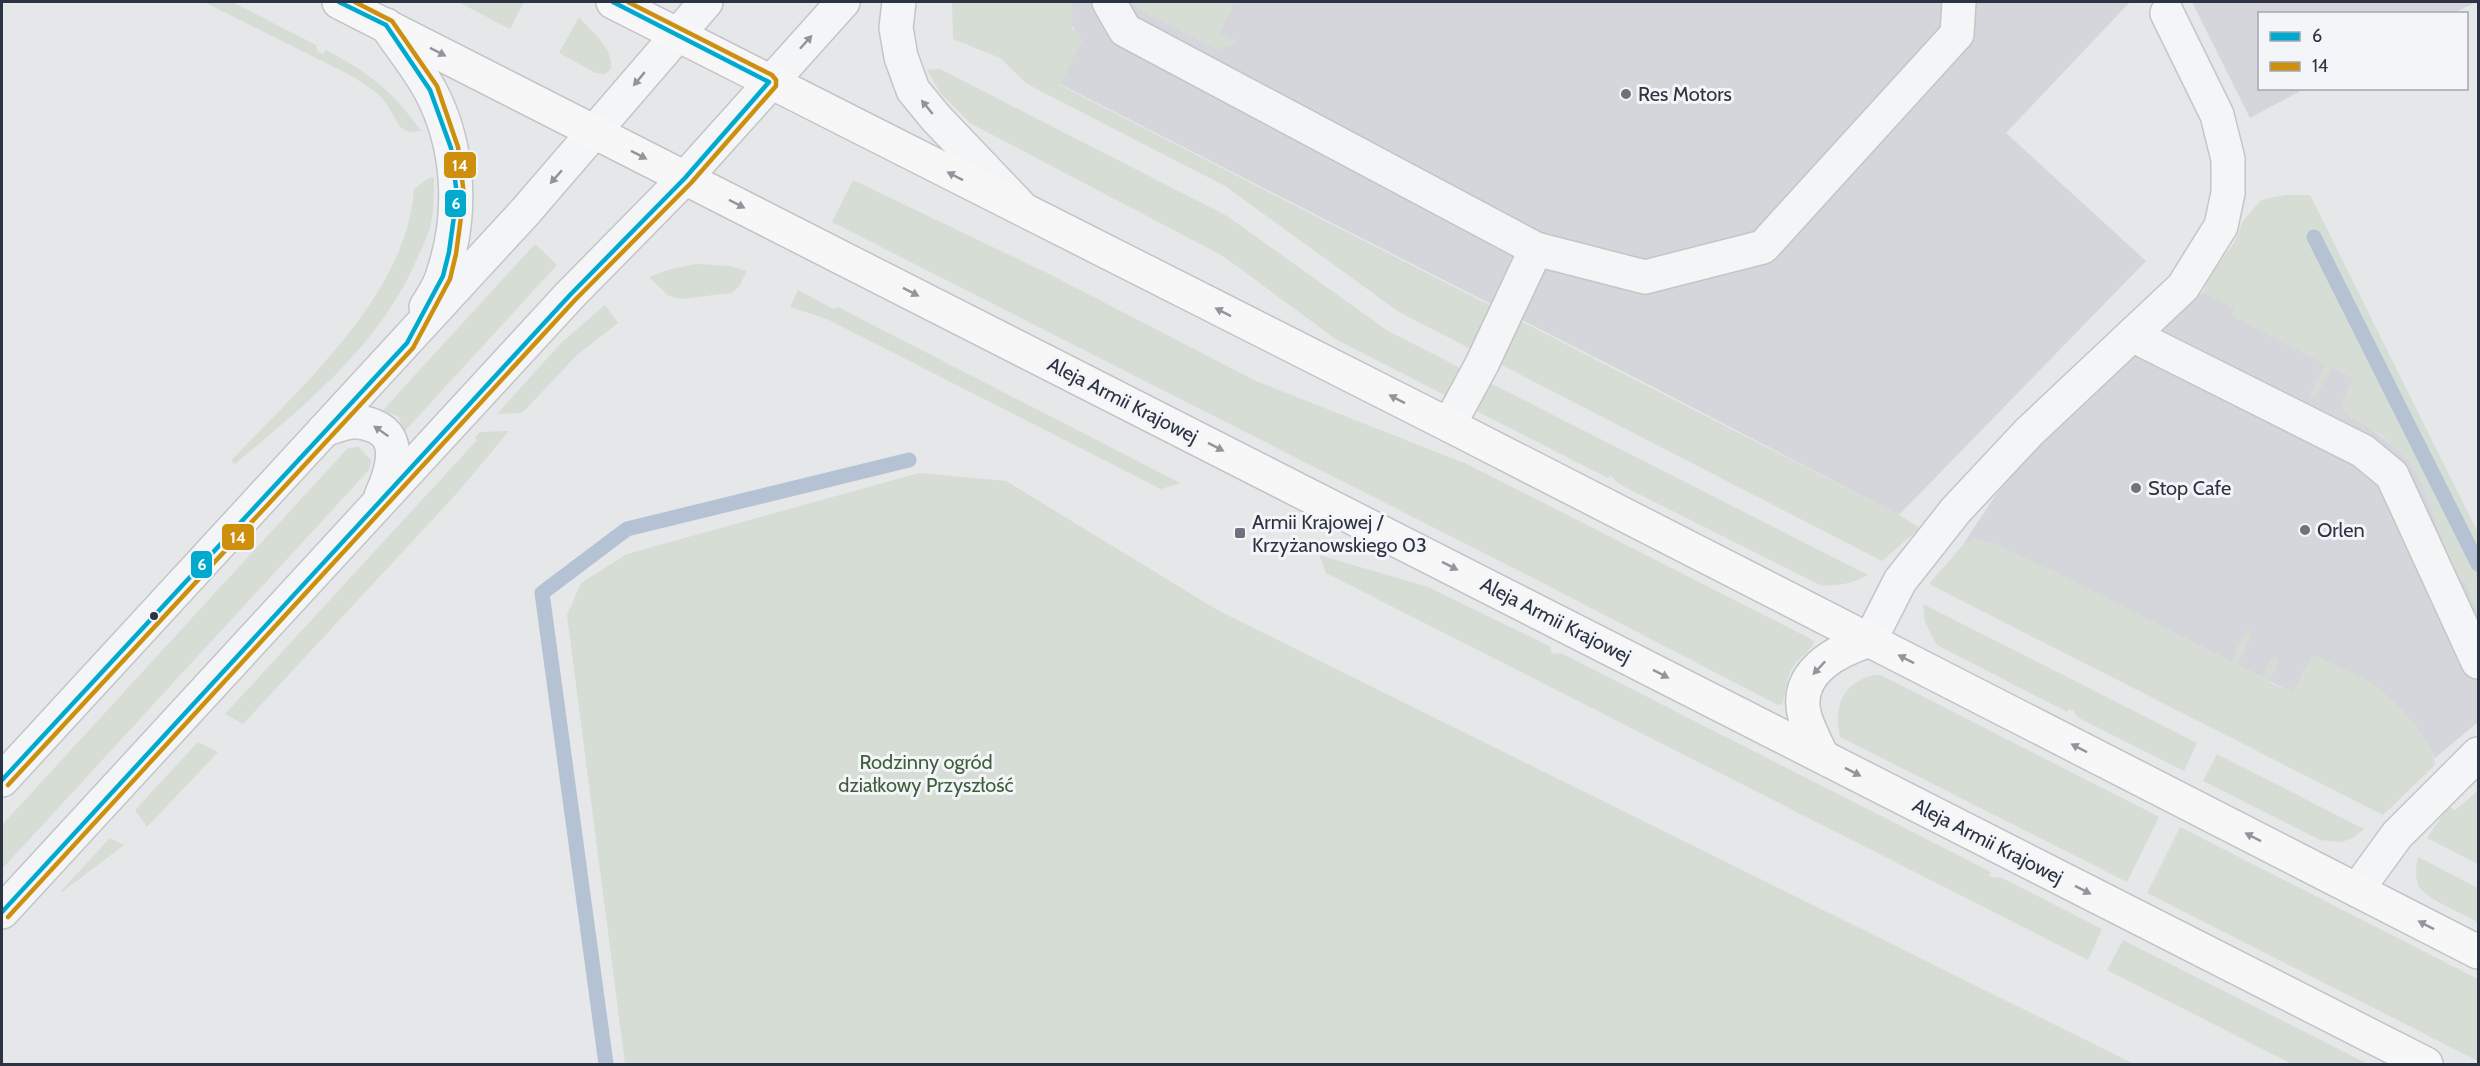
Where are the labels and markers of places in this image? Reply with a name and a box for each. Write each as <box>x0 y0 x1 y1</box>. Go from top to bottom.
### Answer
place label: Res Motors <box>1638 82 1732 106</box>
marker: Res Motors <box>1619 87 1633 101</box>
place label: Stop Cafe <box>2148 476 2231 500</box>
marker: Stop Cafe <box>2129 481 2143 495</box>
place label: Armii Krajowej / Krzyżanowskiego 03 <box>1252 510 1427 557</box>
place label: Orlen <box>2317 518 2365 542</box>
marker: Orlen <box>2298 523 2312 537</box>
marker: Armii Krajowej / Krzyżanowskiego 03 <box>1233 526 1247 540</box>
unlabelled marker <box>148 610 160 622</box>

